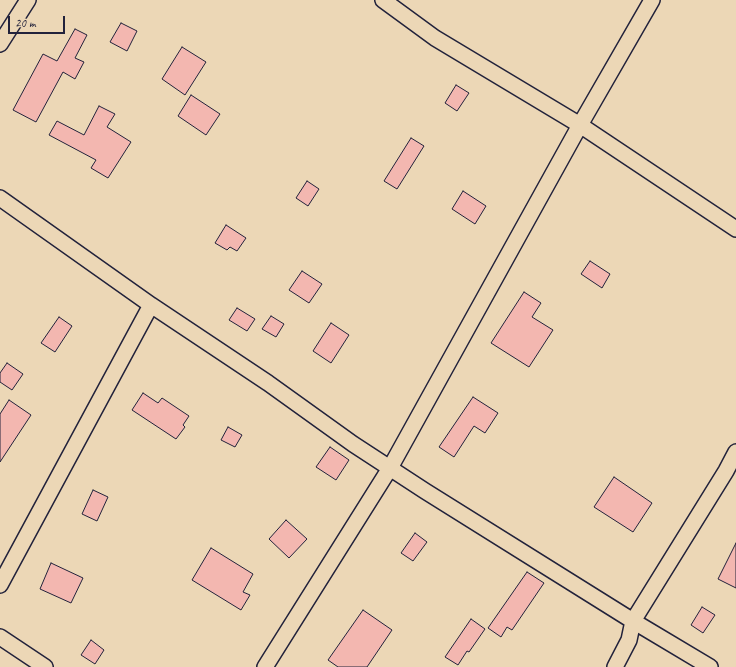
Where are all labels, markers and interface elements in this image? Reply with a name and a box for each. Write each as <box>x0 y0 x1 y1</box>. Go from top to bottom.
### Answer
scale bar <box>10 8 67 34</box>
text: 20 m <box>15 15 35 31</box>

